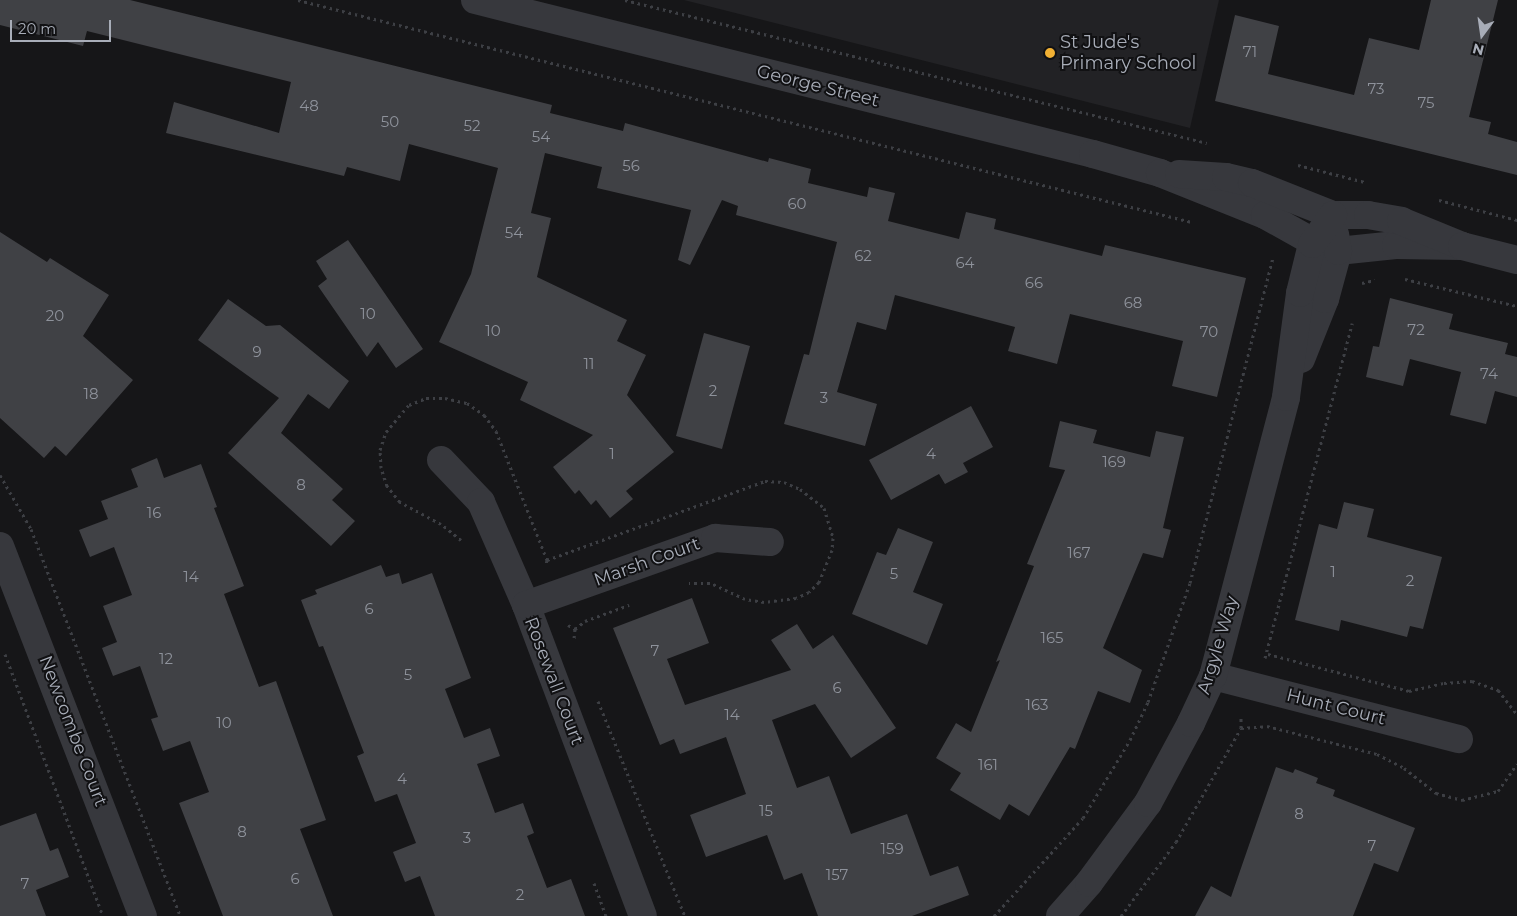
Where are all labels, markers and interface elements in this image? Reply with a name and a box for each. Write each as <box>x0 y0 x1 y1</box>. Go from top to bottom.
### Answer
scale bar <box>12 10 114 42</box>
north arrow <box>1457 10 1507 60</box>
text: 20 m <box>18 19 56 38</box>
place label: St Jude's Primary School <box>1060 32 1196 74</box>
text: N <box>1471 39 1486 60</box>
house number: 71 <box>1243 43 1257 61</box>
marker: St Jude's Primary School <box>1044 47 1056 59</box>
street label: George Street <box>755 60 881 112</box>
house number: 73 <box>1367 80 1385 98</box>
house number: 75 <box>1417 94 1435 112</box>
house number: 48 <box>299 97 319 115</box>
house number: 50 <box>381 113 399 131</box>
house number: 52 <box>464 117 480 135</box>
house number: 54 <box>532 128 550 146</box>
house number: 56 <box>622 157 640 175</box>
house number: 60 <box>787 195 807 213</box>
house number: 54 <box>505 224 523 242</box>
house number: 62 <box>854 247 872 265</box>
house number: 64 <box>955 254 975 272</box>
house number: 66 <box>1025 274 1043 292</box>
house number: 68 <box>1124 294 1142 312</box>
house number: 10 <box>360 305 376 323</box>
house number: 20 <box>46 307 64 325</box>
house number: 72 <box>1407 321 1425 339</box>
house number: 10 <box>485 322 501 340</box>
house number: 70 <box>1200 323 1218 341</box>
house number: 9 <box>252 343 262 361</box>
house number: 11 <box>584 355 594 373</box>
house number: 74 <box>1480 365 1498 383</box>
house number: 2 <box>709 382 717 400</box>
house number: 18 <box>84 385 98 403</box>
house number: 3 <box>820 389 828 407</box>
house number: 1 <box>609 445 615 463</box>
house number: 4 <box>926 445 936 463</box>
house number: 169 <box>1102 453 1126 471</box>
house number: 8 <box>296 476 306 494</box>
house number: 16 <box>147 504 161 522</box>
street label: Marsh Court <box>591 533 703 591</box>
house number: 167 <box>1067 544 1091 562</box>
house number: 1 <box>1330 563 1336 581</box>
house number: 5 <box>890 565 898 583</box>
house number: 14 <box>183 568 199 586</box>
house number: 2 <box>1406 572 1414 590</box>
street label: Argyle Way <box>1193 593 1243 697</box>
house number: 6 <box>364 600 374 618</box>
street label: Rosewall Court <box>520 614 588 748</box>
house number: 165 <box>1040 629 1064 647</box>
house number: 7 <box>651 642 659 660</box>
house number: 12 <box>159 650 173 668</box>
street label: Newcombe Court <box>34 653 112 809</box>
house number: 5 <box>404 666 412 684</box>
house number: 6 <box>832 679 842 697</box>
street label: Hunt Court <box>1284 684 1388 730</box>
house number: 163 <box>1025 696 1049 714</box>
house number: 14 <box>724 706 740 724</box>
house number: 10 <box>216 714 232 732</box>
house number: 161 <box>978 756 998 774</box>
house number: 4 <box>397 770 407 788</box>
house number: 15 <box>759 802 773 820</box>
house number: 8 <box>1294 805 1304 823</box>
house number: 8 <box>237 823 247 841</box>
house number: 3 <box>463 829 471 847</box>
house number: 7 <box>1368 837 1376 855</box>
house number: 159 <box>880 840 904 858</box>
house number: 157 <box>826 866 848 884</box>
house number: 6 <box>290 870 300 888</box>
house number: 7 <box>21 875 29 893</box>
house number: 2 <box>516 886 524 904</box>

